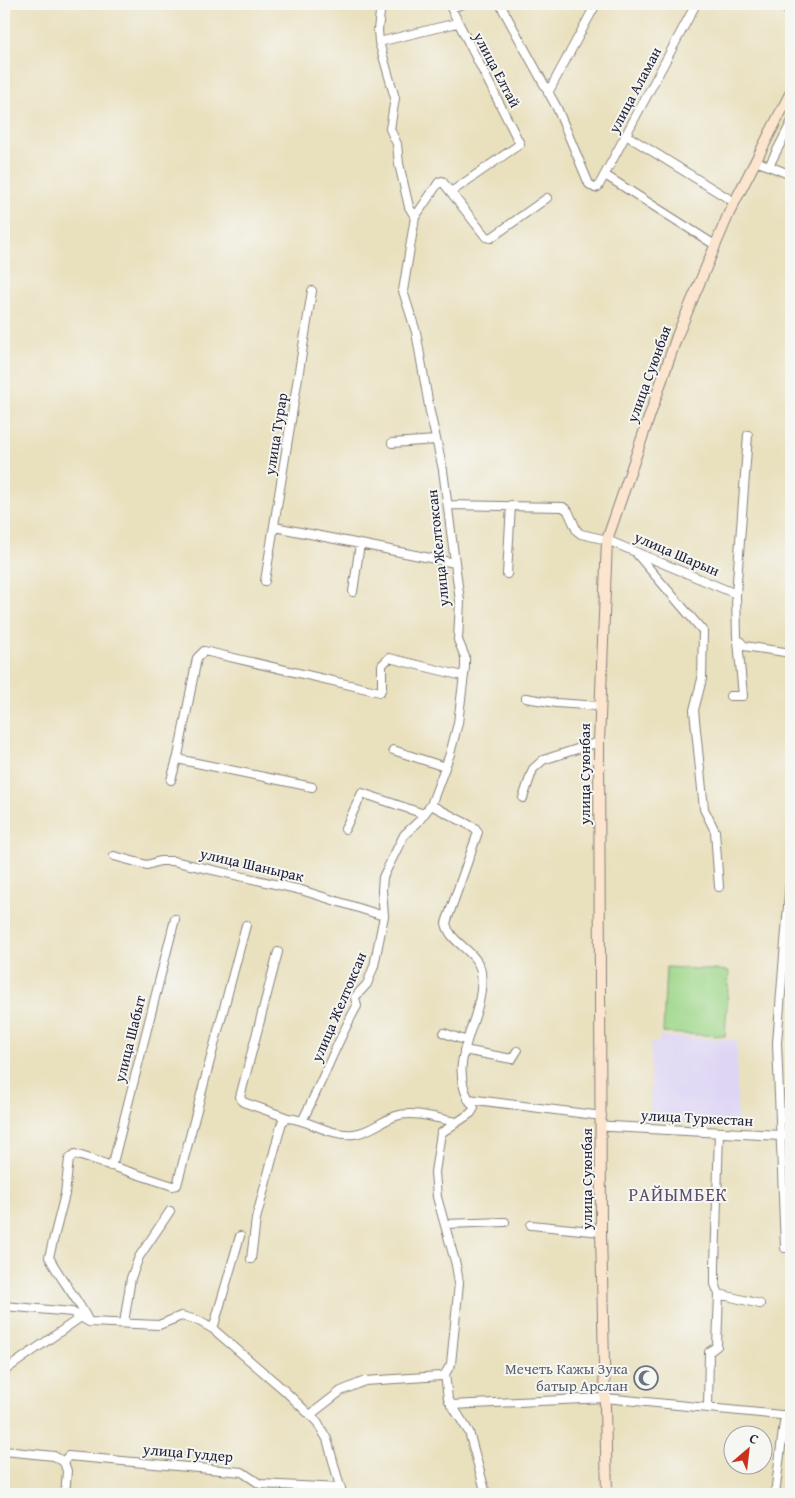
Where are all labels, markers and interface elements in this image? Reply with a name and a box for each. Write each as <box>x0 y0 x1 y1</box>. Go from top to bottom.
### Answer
street label: улица Елтай <box>468 27 526 111</box>
street label: улица Аламан <box>603 43 666 137</box>
street label: улица Суюнбая <box>621 322 676 426</box>
street label: улица Турар <box>258 391 292 478</box>
street label: улица Желтоксан <box>421 488 454 609</box>
street label: улица Шарын <box>630 526 723 581</box>
street label: улица Суюнбая <box>574 723 595 826</box>
street label: улица Шанырак <box>197 842 306 887</box>
street label: улица Желтоксан <box>305 948 371 1066</box>
street label: улица Шабыт <box>108 992 151 1086</box>
street label: улица Туркестан <box>639 1104 754 1131</box>
street label: улица Суюнбая <box>576 1128 597 1231</box>
district label: РАЙЫМБЕК <box>628 1181 728 1208</box>
place label: Мечеть Кажы Зука батыр Арслан <box>505 1358 629 1396</box>
mosque icon: Мечеть Кажы Зука батыр Арслан <box>633 1365 659 1391</box>
north arrow <box>722 1426 772 1476</box>
text: С <box>746 1428 762 1449</box>
street label: улица Гулдер <box>141 1438 234 1467</box>

